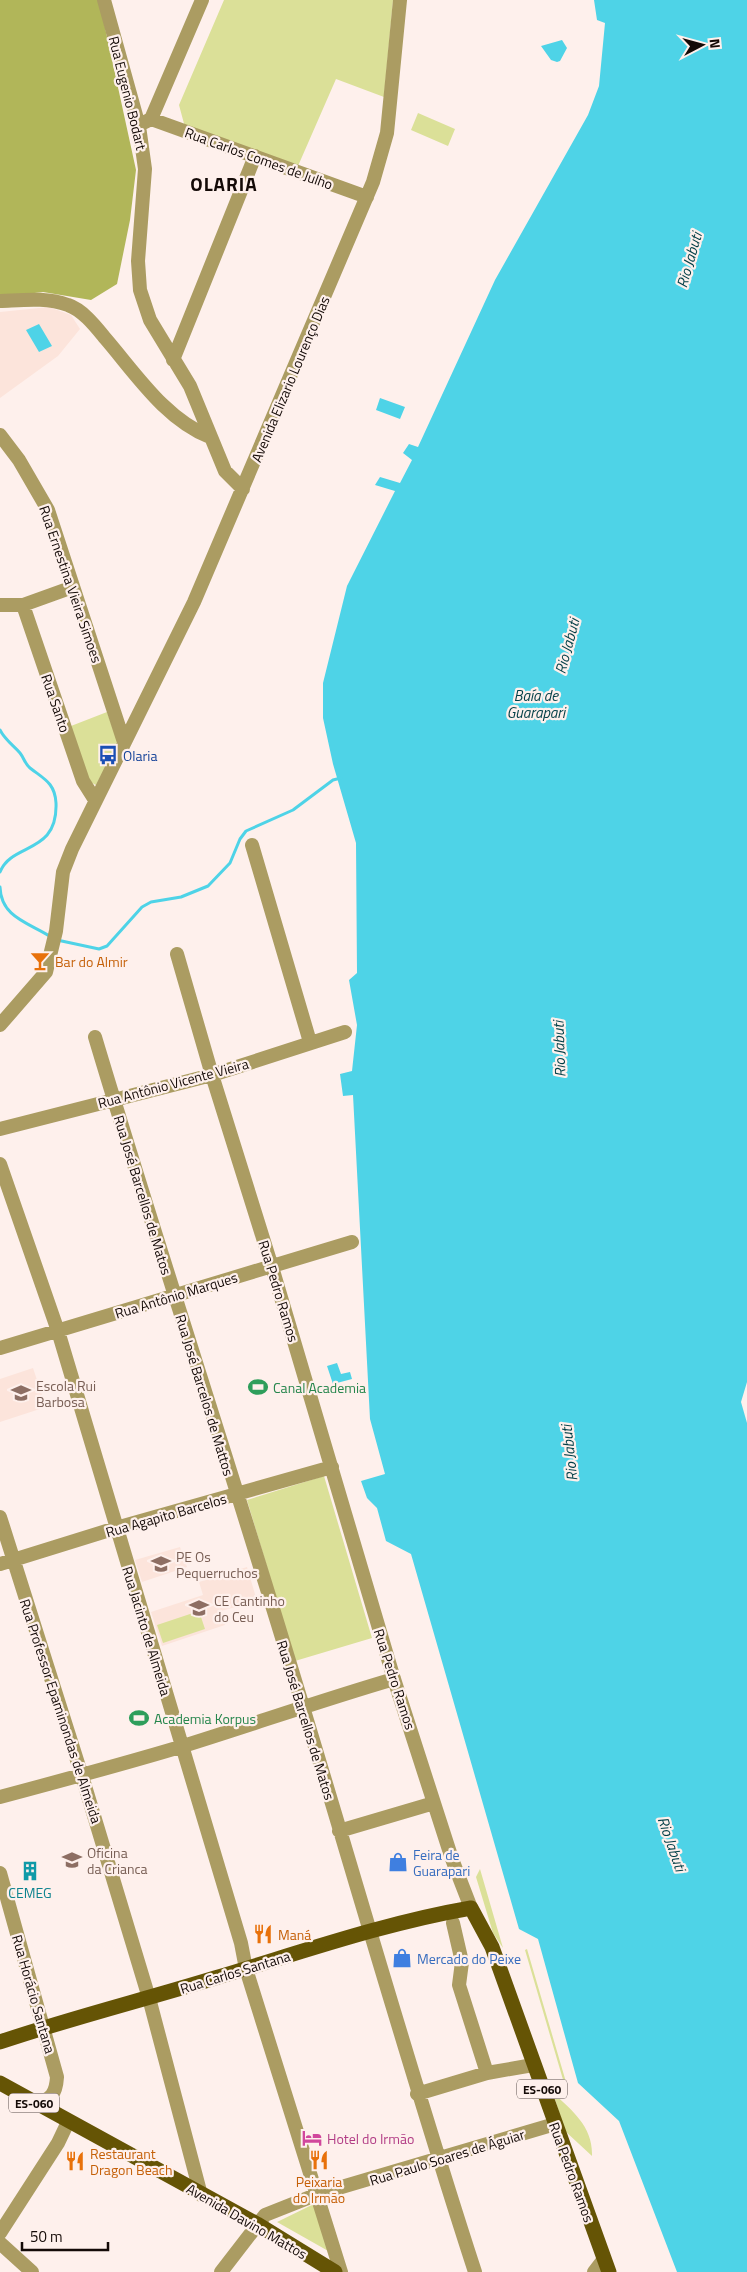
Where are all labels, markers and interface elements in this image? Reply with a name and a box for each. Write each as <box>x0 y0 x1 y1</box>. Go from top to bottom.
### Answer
north arrow <box>677 20 727 70</box>
street label: Rua Eugenio Bodart <box>104 34 152 152</box>
text: N <box>704 38 726 50</box>
street label: Rua Carlos Comes de Julho <box>182 121 336 195</box>
district label: OLARIA <box>190 169 258 198</box>
water label: Rio Jabuti <box>670 228 708 290</box>
street label: Avenida Elizario Lourenço Dias <box>245 293 335 465</box>
street label: Rua Ernestina Vieira Simoes <box>34 503 108 665</box>
water label: Rio Jabuti <box>549 614 586 676</box>
street label: Rua Santo <box>36 671 76 735</box>
water label: Baía de Guarapari <box>507 684 567 724</box>
bus stop icon: Olaria <box>97 744 119 766</box>
place label: Olaria <box>123 745 157 766</box>
bar icon: Bar do Almir <box>29 950 51 972</box>
place label: Bar do Almir <box>55 951 128 972</box>
water label: Rio Jabuti <box>546 1018 571 1078</box>
street label: Rua Antônio Vicente Vieira <box>95 1053 251 1113</box>
street label: Rua José Barcellos de Matos <box>109 1112 177 1278</box>
street label: Rua Pedro Ramos <box>254 1238 304 1344</box>
street label: Rua Antônio Marques <box>112 1266 240 1324</box>
street label: Rua José Barcelos de Mattos <box>170 1312 240 1478</box>
place label: Escola Rui Barbosa <box>36 1375 96 1412</box>
sports icon: Canal Academia <box>247 1376 269 1398</box>
place label: Canal Academia <box>273 1377 366 1398</box>
school or university icon: Escola Rui Barbosa <box>10 1382 32 1404</box>
water label: Rio Jabuti <box>554 1422 583 1482</box>
street label: Rua Agapito Barcelos <box>103 1488 229 1542</box>
place label: PE Os Pequerruchos <box>176 1546 258 1583</box>
school or university icon: PE Os Pequerruchos <box>150 1553 172 1575</box>
street label: Rua Jacinto de Almeida <box>117 1564 177 1698</box>
place label: CE Cantinho do Ceu <box>214 1590 285 1627</box>
street label: Rua Professor Epaminondas de Almeida <box>15 1596 107 1826</box>
school or university icon: CE Cantinho do Ceu <box>188 1597 210 1619</box>
street label: Rua Pedro Ramos <box>369 1626 421 1732</box>
street label: Rua José Barcellos de Matos <box>272 1637 340 1803</box>
sports icon: Academia Korpus <box>128 1707 150 1729</box>
place label: Academia Korpus <box>154 1708 256 1729</box>
water label: Rio Jabuti <box>652 1814 693 1876</box>
place label: Oficina da Crianca <box>87 1842 148 1879</box>
place label: Feira de Guarapari <box>413 1844 470 1881</box>
school or university icon: Oficina da Crianca <box>61 1849 83 1871</box>
shop icon: Feira de Guarapari <box>387 1851 409 1873</box>
building icon: CEMEG <box>19 1860 41 1882</box>
place label: CEMEG <box>8 1882 52 1903</box>
restaurant icon: Maná <box>252 1923 274 1945</box>
place label: Maná <box>278 1924 311 1945</box>
street label: Rua Horácio Santana <box>7 1932 61 2056</box>
street label: Rua Carlos Santana <box>177 1945 293 1999</box>
shop icon: Mercado do Peixe <box>391 1947 413 1969</box>
place label: Mercado do Peixe <box>417 1948 521 1969</box>
road number: ES-060 <box>517 2080 567 2098</box>
road number: ES-060 <box>9 2094 59 2112</box>
street label: Rua Pedro Ramos <box>544 2119 600 2225</box>
street label: Rua Paulo Soares de Águiar <box>367 2123 527 2191</box>
hotel icon: Hotel do Irmão <box>301 2127 323 2149</box>
place label: Hotel do Irmão <box>327 2128 414 2149</box>
place label: Restaurant Dragon Beach <box>90 2143 172 2180</box>
restaurant icon: Peixaria do Irmão <box>308 2149 330 2171</box>
restaurant icon: Restaurant Dragon Beach <box>64 2150 86 2172</box>
place label: Peixaria do Irmão <box>293 2171 345 2208</box>
street label: Avenida Davino Mattos <box>183 2178 311 2264</box>
scale bar <box>22 2220 109 2252</box>
text: 50 m <box>30 2225 63 2248</box>

